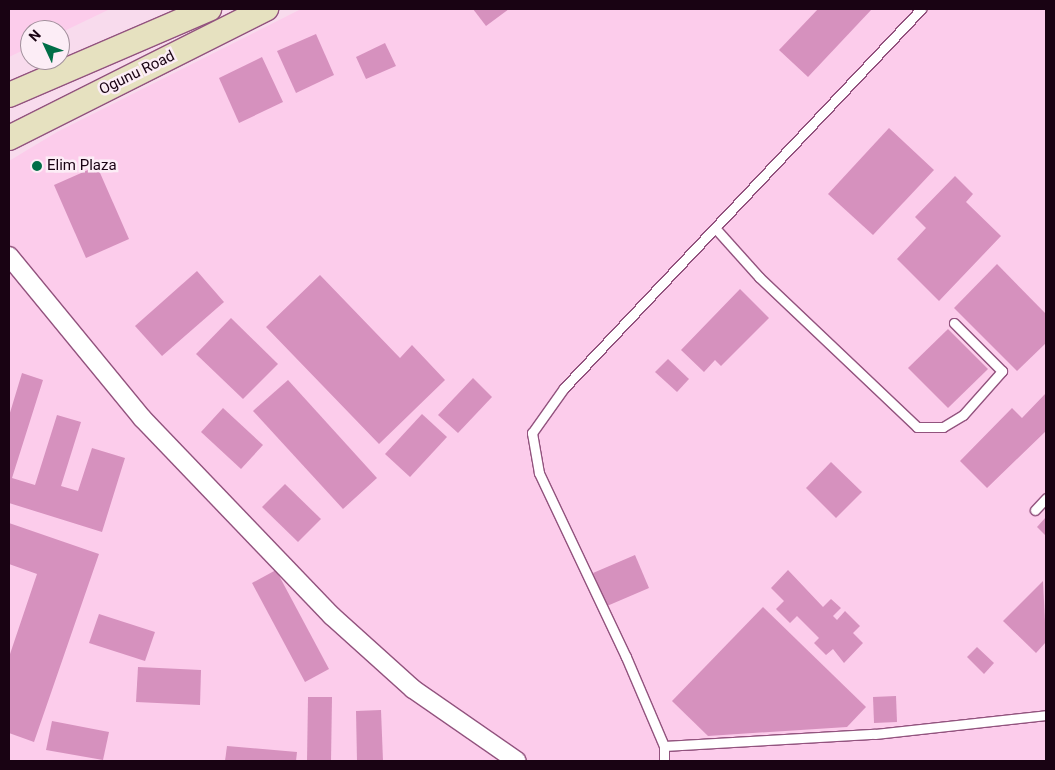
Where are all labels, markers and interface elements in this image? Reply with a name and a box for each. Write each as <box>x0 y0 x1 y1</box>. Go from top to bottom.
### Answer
north arrow <box>20 20 70 70</box>
text: N <box>26 26 44 45</box>
street label: Ogunu Road <box>96 47 178 99</box>
place label: Elim Plaza <box>47 157 117 175</box>
marker: Elim Plaza <box>31 160 43 172</box>

